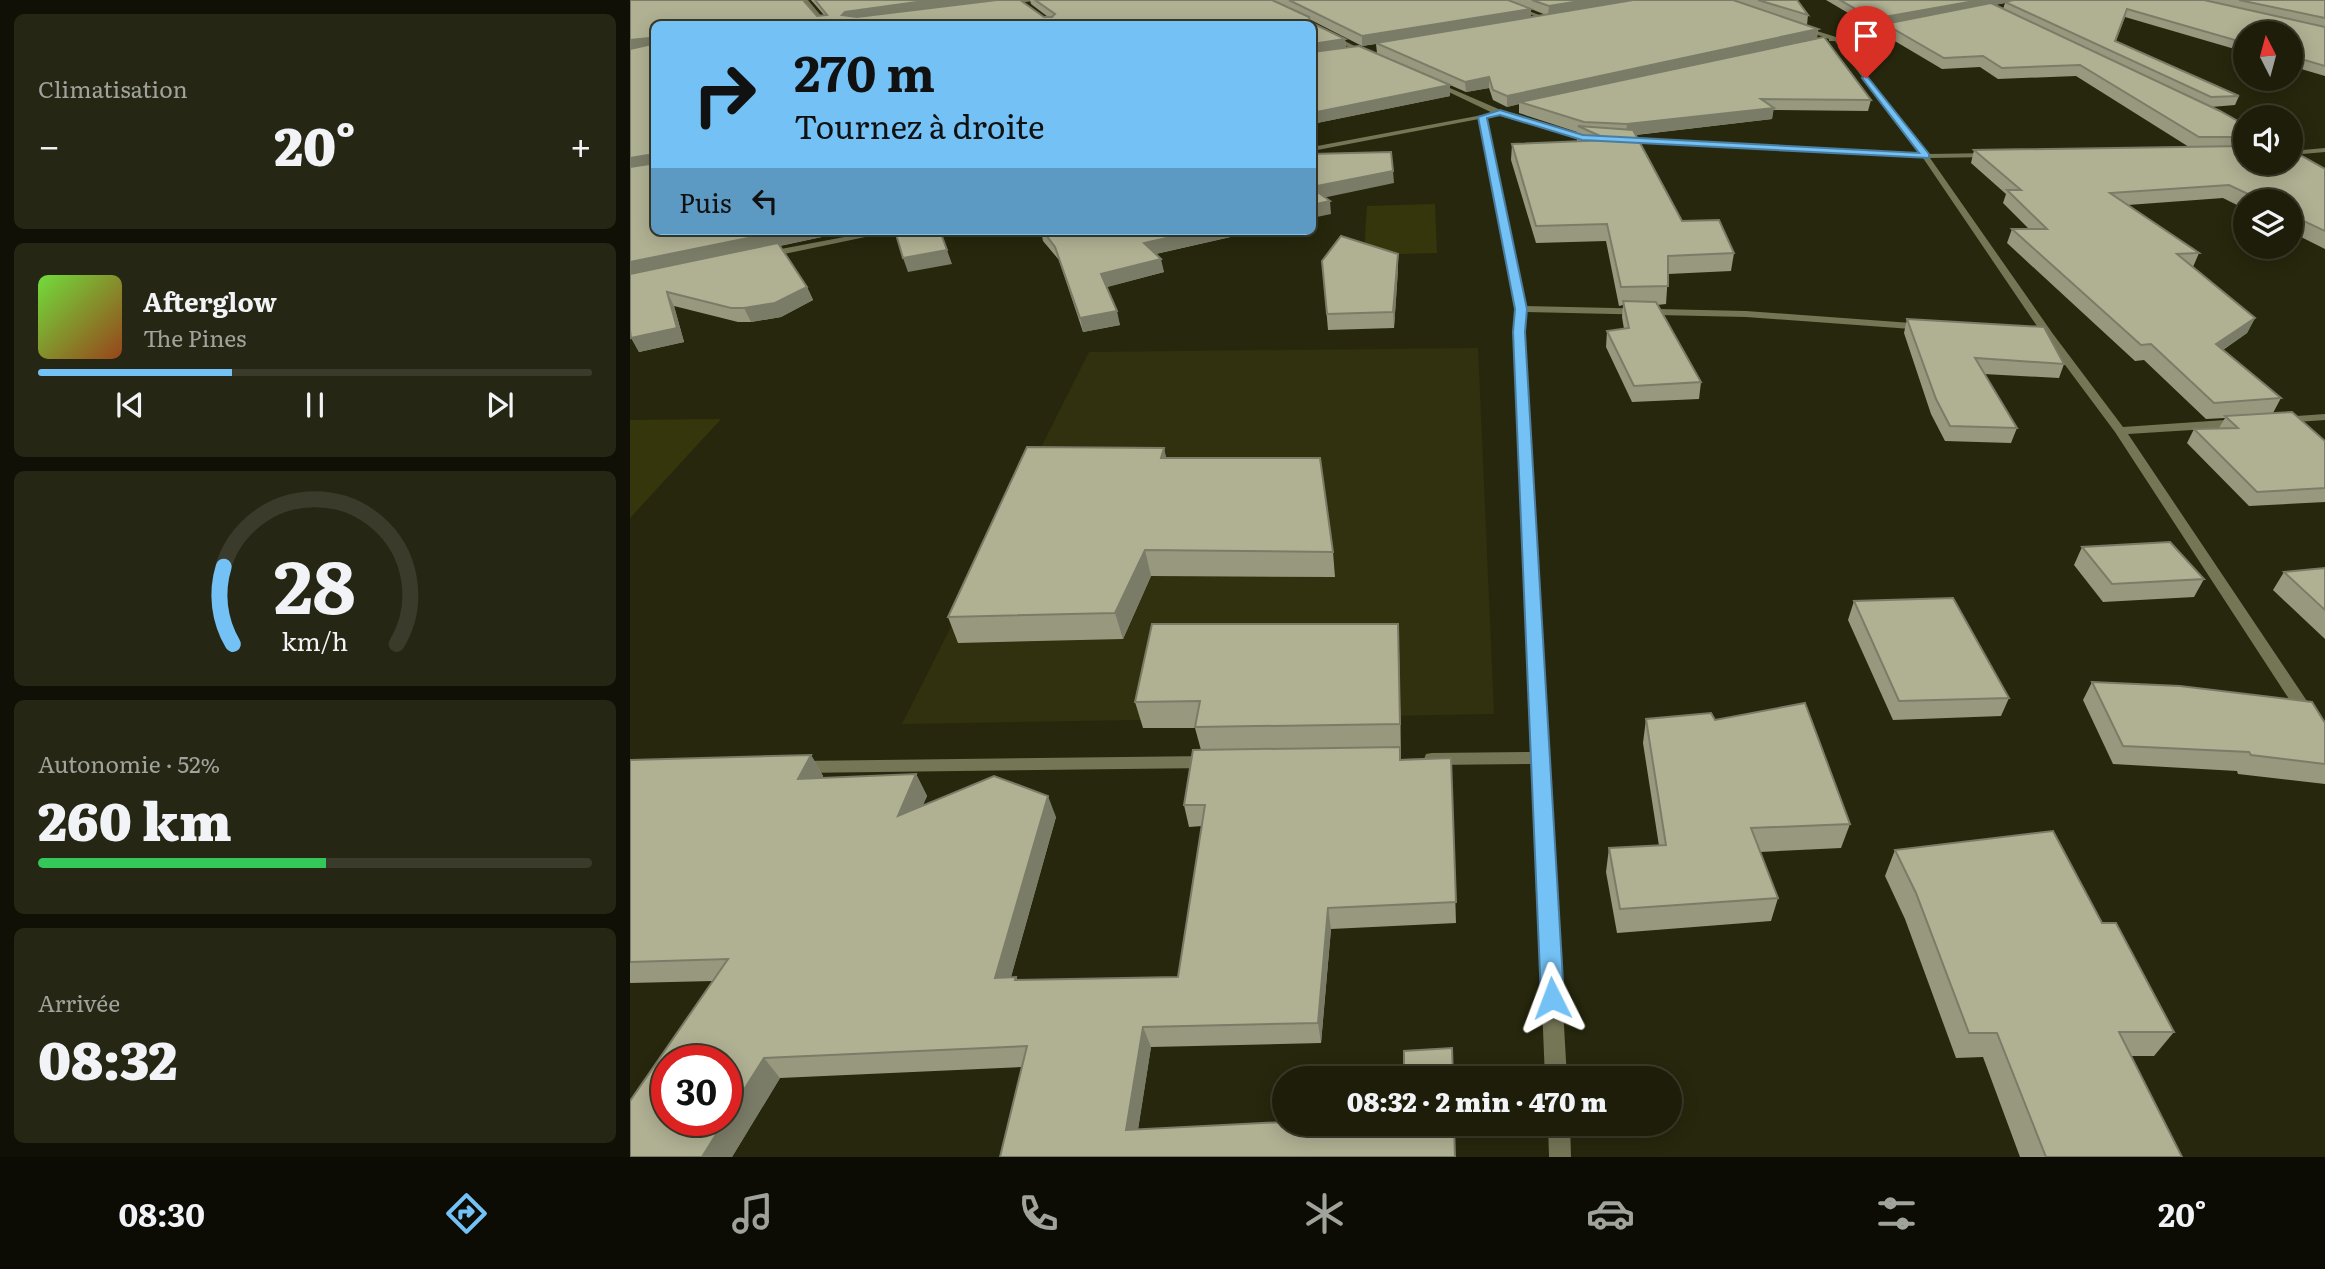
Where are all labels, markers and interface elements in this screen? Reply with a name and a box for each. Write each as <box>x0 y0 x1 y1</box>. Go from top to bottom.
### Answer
pin <box>1836 6 1896 78</box>
icon: arrive <box>1847 17 1885 55</box>
north arrow <box>2233 21 2303 91</box>
map controls <box>2233 21 2303 259</box>
text: 270 m <box>794 34 935 107</box>
icon: right <box>679 49 770 140</box>
text: Climatisation <box>38 71 188 105</box>
text: Tournez à droite <box>794 101 1045 149</box>
text: 20° <box>274 105 356 182</box>
button: sound <box>2233 105 2303 175</box>
text: − <box>38 115 60 172</box>
text: + <box>570 115 592 172</box>
text: Puis <box>679 182 732 221</box>
icon: left <box>746 182 784 220</box>
button: layers <box>2233 189 2303 259</box>
text: Afterglow <box>143 281 277 320</box>
text: The Pines <box>143 320 246 354</box>
icon: previous <box>111 386 149 424</box>
icon: pause <box>296 386 334 424</box>
icon: next <box>481 386 519 424</box>
text: 28 <box>274 529 356 637</box>
text: km/h <box>282 622 348 659</box>
text: Autonomie · 52% <box>38 746 220 780</box>
text: 260 km <box>38 780 232 857</box>
position arrow <box>1515 961 1589 1035</box>
text: Arrivée <box>38 985 120 1019</box>
text: 08:32 <box>38 1019 177 1096</box>
speed limit sign: 30 <box>651 1045 742 1136</box>
text: 08:32 · 2 min · 470 m <box>1347 1081 1607 1120</box>
text: 08:30 <box>119 1189 205 1237</box>
icon: directions <box>442 1189 491 1238</box>
icon: music <box>728 1189 777 1238</box>
icon: phone <box>1014 1189 1063 1238</box>
icon: climate <box>1300 1189 1349 1238</box>
icon: car <box>1586 1189 1635 1238</box>
icon: filters <box>1872 1189 1921 1238</box>
text: 20° <box>2158 1189 2206 1237</box>

